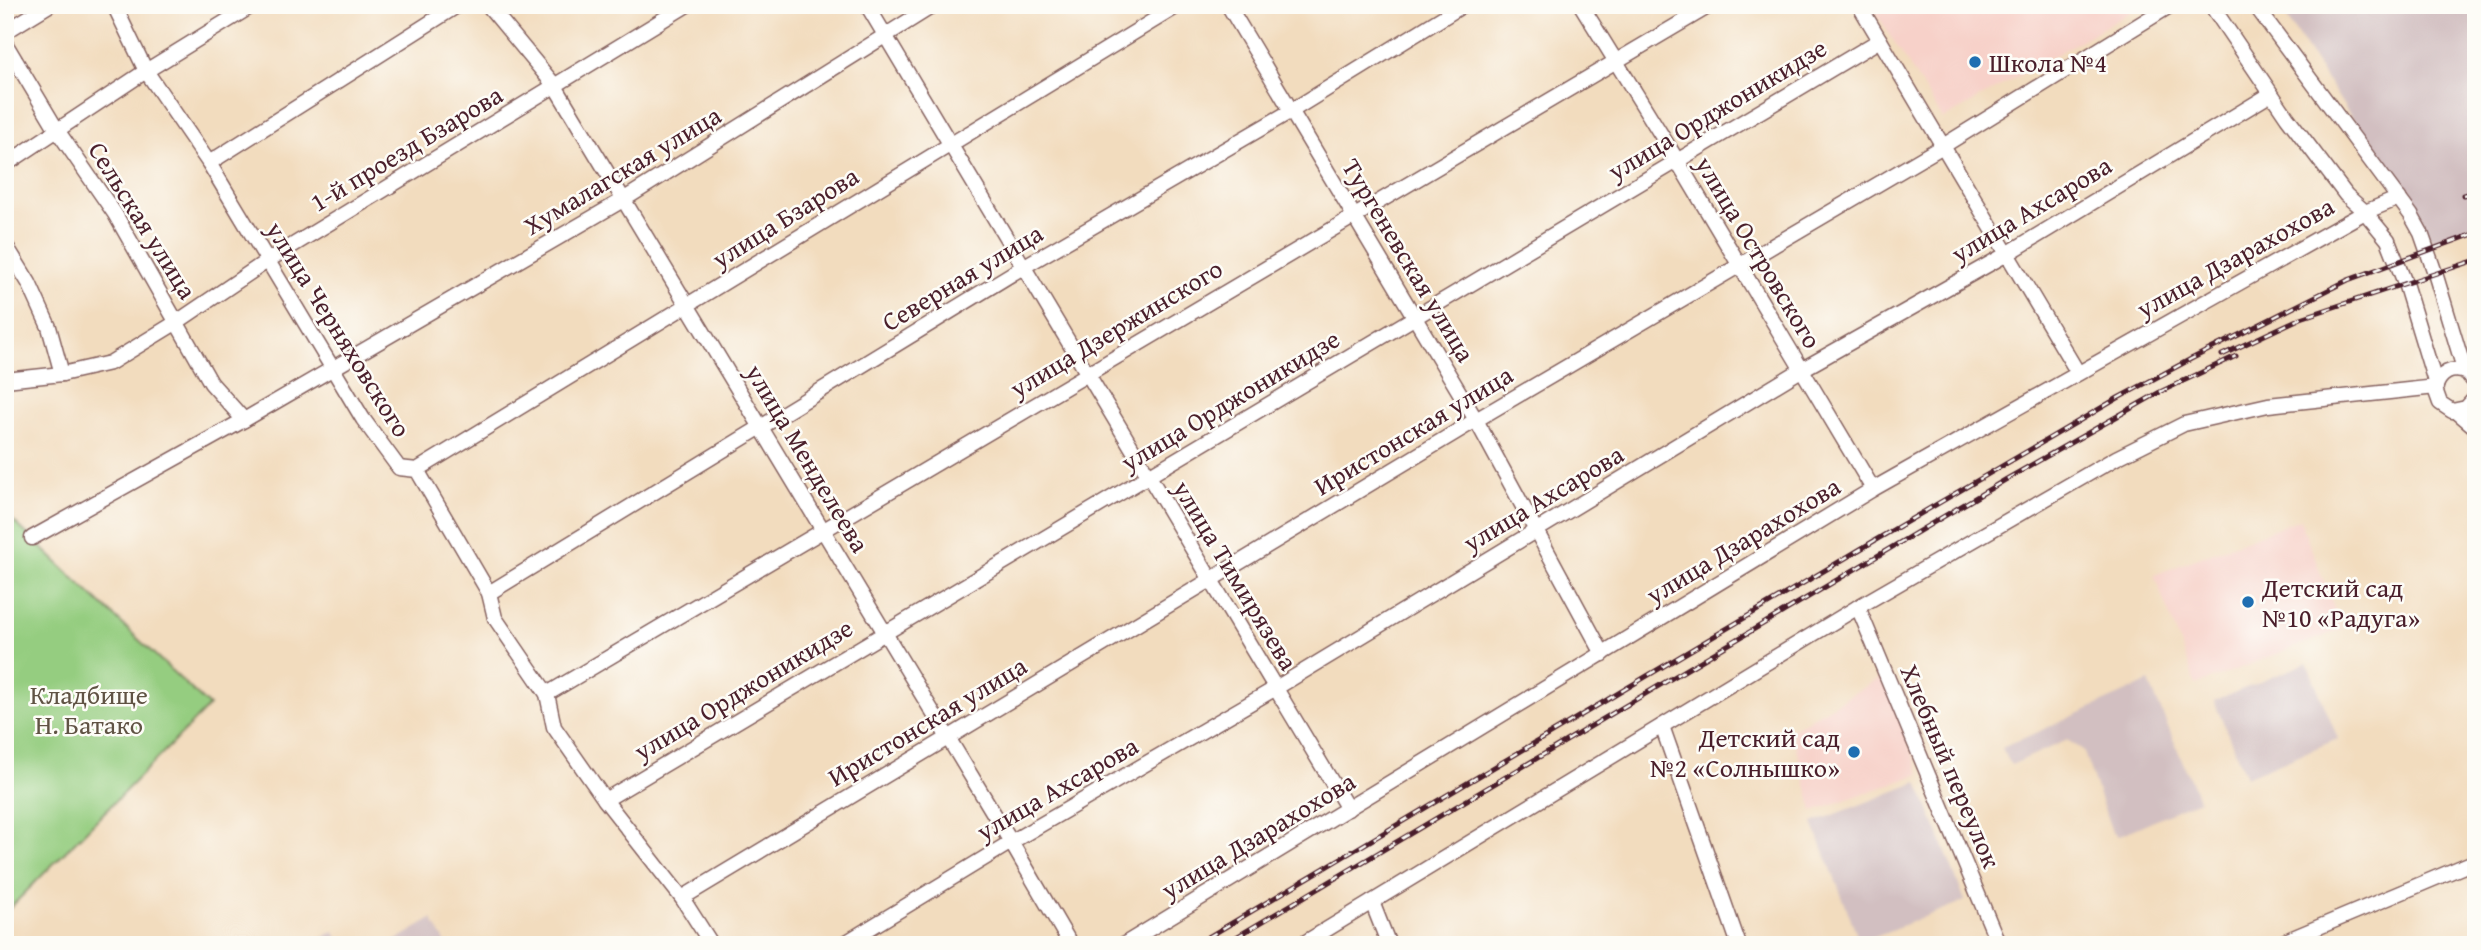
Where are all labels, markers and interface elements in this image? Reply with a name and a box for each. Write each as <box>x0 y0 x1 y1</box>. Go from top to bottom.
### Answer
street label: улица Орджоникидзе <box>1599 28 1834 190</box>
place label: Школа №4 <box>1989 43 2107 82</box>
marker: Школа №4 <box>1967 54 1983 70</box>
street label: 1-й проезд Бзарова <box>302 75 510 221</box>
street label: Хумалагская улица <box>516 95 729 245</box>
street label: Сельская улица <box>79 134 207 307</box>
street label: улица Ахсарова <box>1942 145 2119 273</box>
street label: улица Островского <box>1686 147 1832 356</box>
street label: Тургеневская улица <box>1333 151 1486 370</box>
street label: улица Бзарова <box>703 156 867 278</box>
street label: улица Дзарахохова <box>2128 186 2341 328</box>
street label: улица Черняховского <box>256 213 421 445</box>
street label: Северная улица <box>874 213 1050 341</box>
street label: улица Дзержинского <box>1001 249 1230 408</box>
street label: улица Орджоникидзе <box>1112 319 1347 481</box>
street label: Иристонская улица <box>1306 355 1520 505</box>
street label: улица Менделеева <box>736 356 880 560</box>
street label: улица Ахсарова <box>1454 434 1631 562</box>
street label: улица Дзарахохова <box>1638 466 1848 614</box>
street label: улица Тимирязева <box>1163 472 1309 678</box>
place label: Детский сад №10 «Радуга» <box>2261 568 2420 637</box>
marker: Детский сад №10 «Радуга» <box>2240 594 2256 610</box>
street label: улица Орджоникидзе <box>625 608 860 770</box>
street label: Иристонская улица <box>820 646 1034 796</box>
street label: Хлебный переулок <box>1890 658 2012 874</box>
park label: Кладбище Н. Батако <box>30 675 148 744</box>
place label: Детский сад №2 «Солнышко» <box>1650 718 1840 787</box>
street label: улица Ахсарова <box>968 726 1146 851</box>
marker: Детский сад №2 «Солнышко» <box>1846 744 1862 760</box>
street label: улица Дзарахохова <box>1153 761 1363 909</box>

